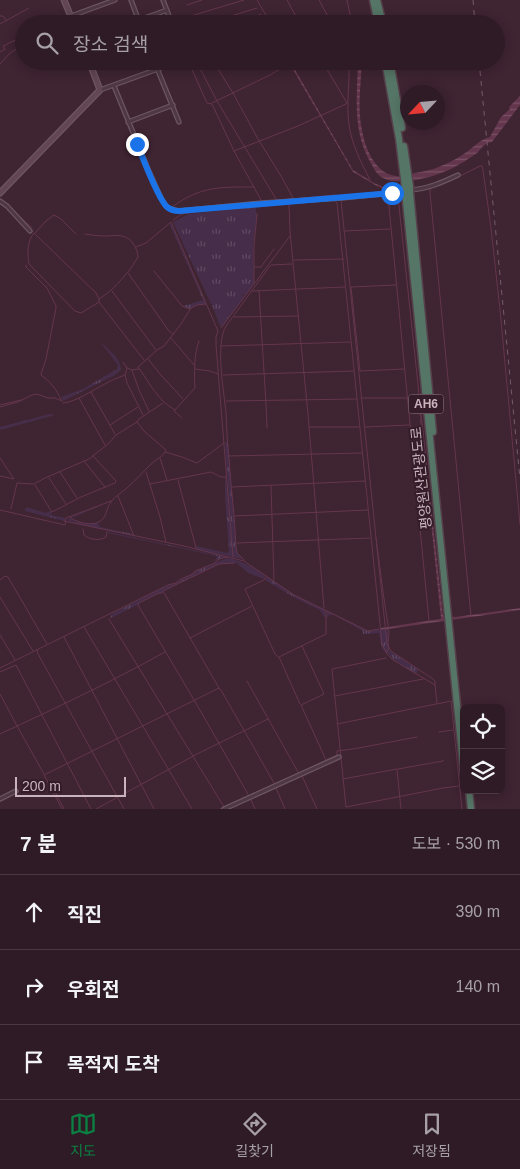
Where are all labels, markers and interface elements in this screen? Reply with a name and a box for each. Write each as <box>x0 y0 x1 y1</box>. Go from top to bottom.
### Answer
search box <box>15 15 505 70</box>
icon: search <box>33 29 61 57</box>
text: 장소 검색 <box>73 34 148 55</box>
north arrow <box>400 85 445 130</box>
route end <box>126 133 149 156</box>
route start <box>381 182 404 205</box>
road number: AH6 <box>408 394 444 414</box>
street label: 평양원산관광도로 <box>408 426 434 530</box>
map controls <box>460 704 505 794</box>
button: locate <box>460 704 505 749</box>
button: layers <box>460 749 505 794</box>
scale bar <box>15 774 126 797</box>
text: 200 m <box>22 778 61 794</box>
text: 7 분 <box>20 832 57 855</box>
text: 도보 · 530 m <box>412 835 500 852</box>
icon: ahead <box>20 898 48 926</box>
text: 390 m <box>456 903 500 920</box>
text: 직진 <box>67 904 102 925</box>
icon: right <box>20 973 48 1001</box>
text: 140 m <box>456 978 500 995</box>
text: 우회전 <box>67 979 119 1000</box>
icon: arrive <box>20 1048 48 1076</box>
text: 목적지 도착 <box>67 1054 160 1075</box>
tab: 지도 <box>69 1110 97 1160</box>
tab: 길찾기 <box>235 1110 274 1160</box>
tab: 저장됨 <box>412 1110 451 1160</box>

